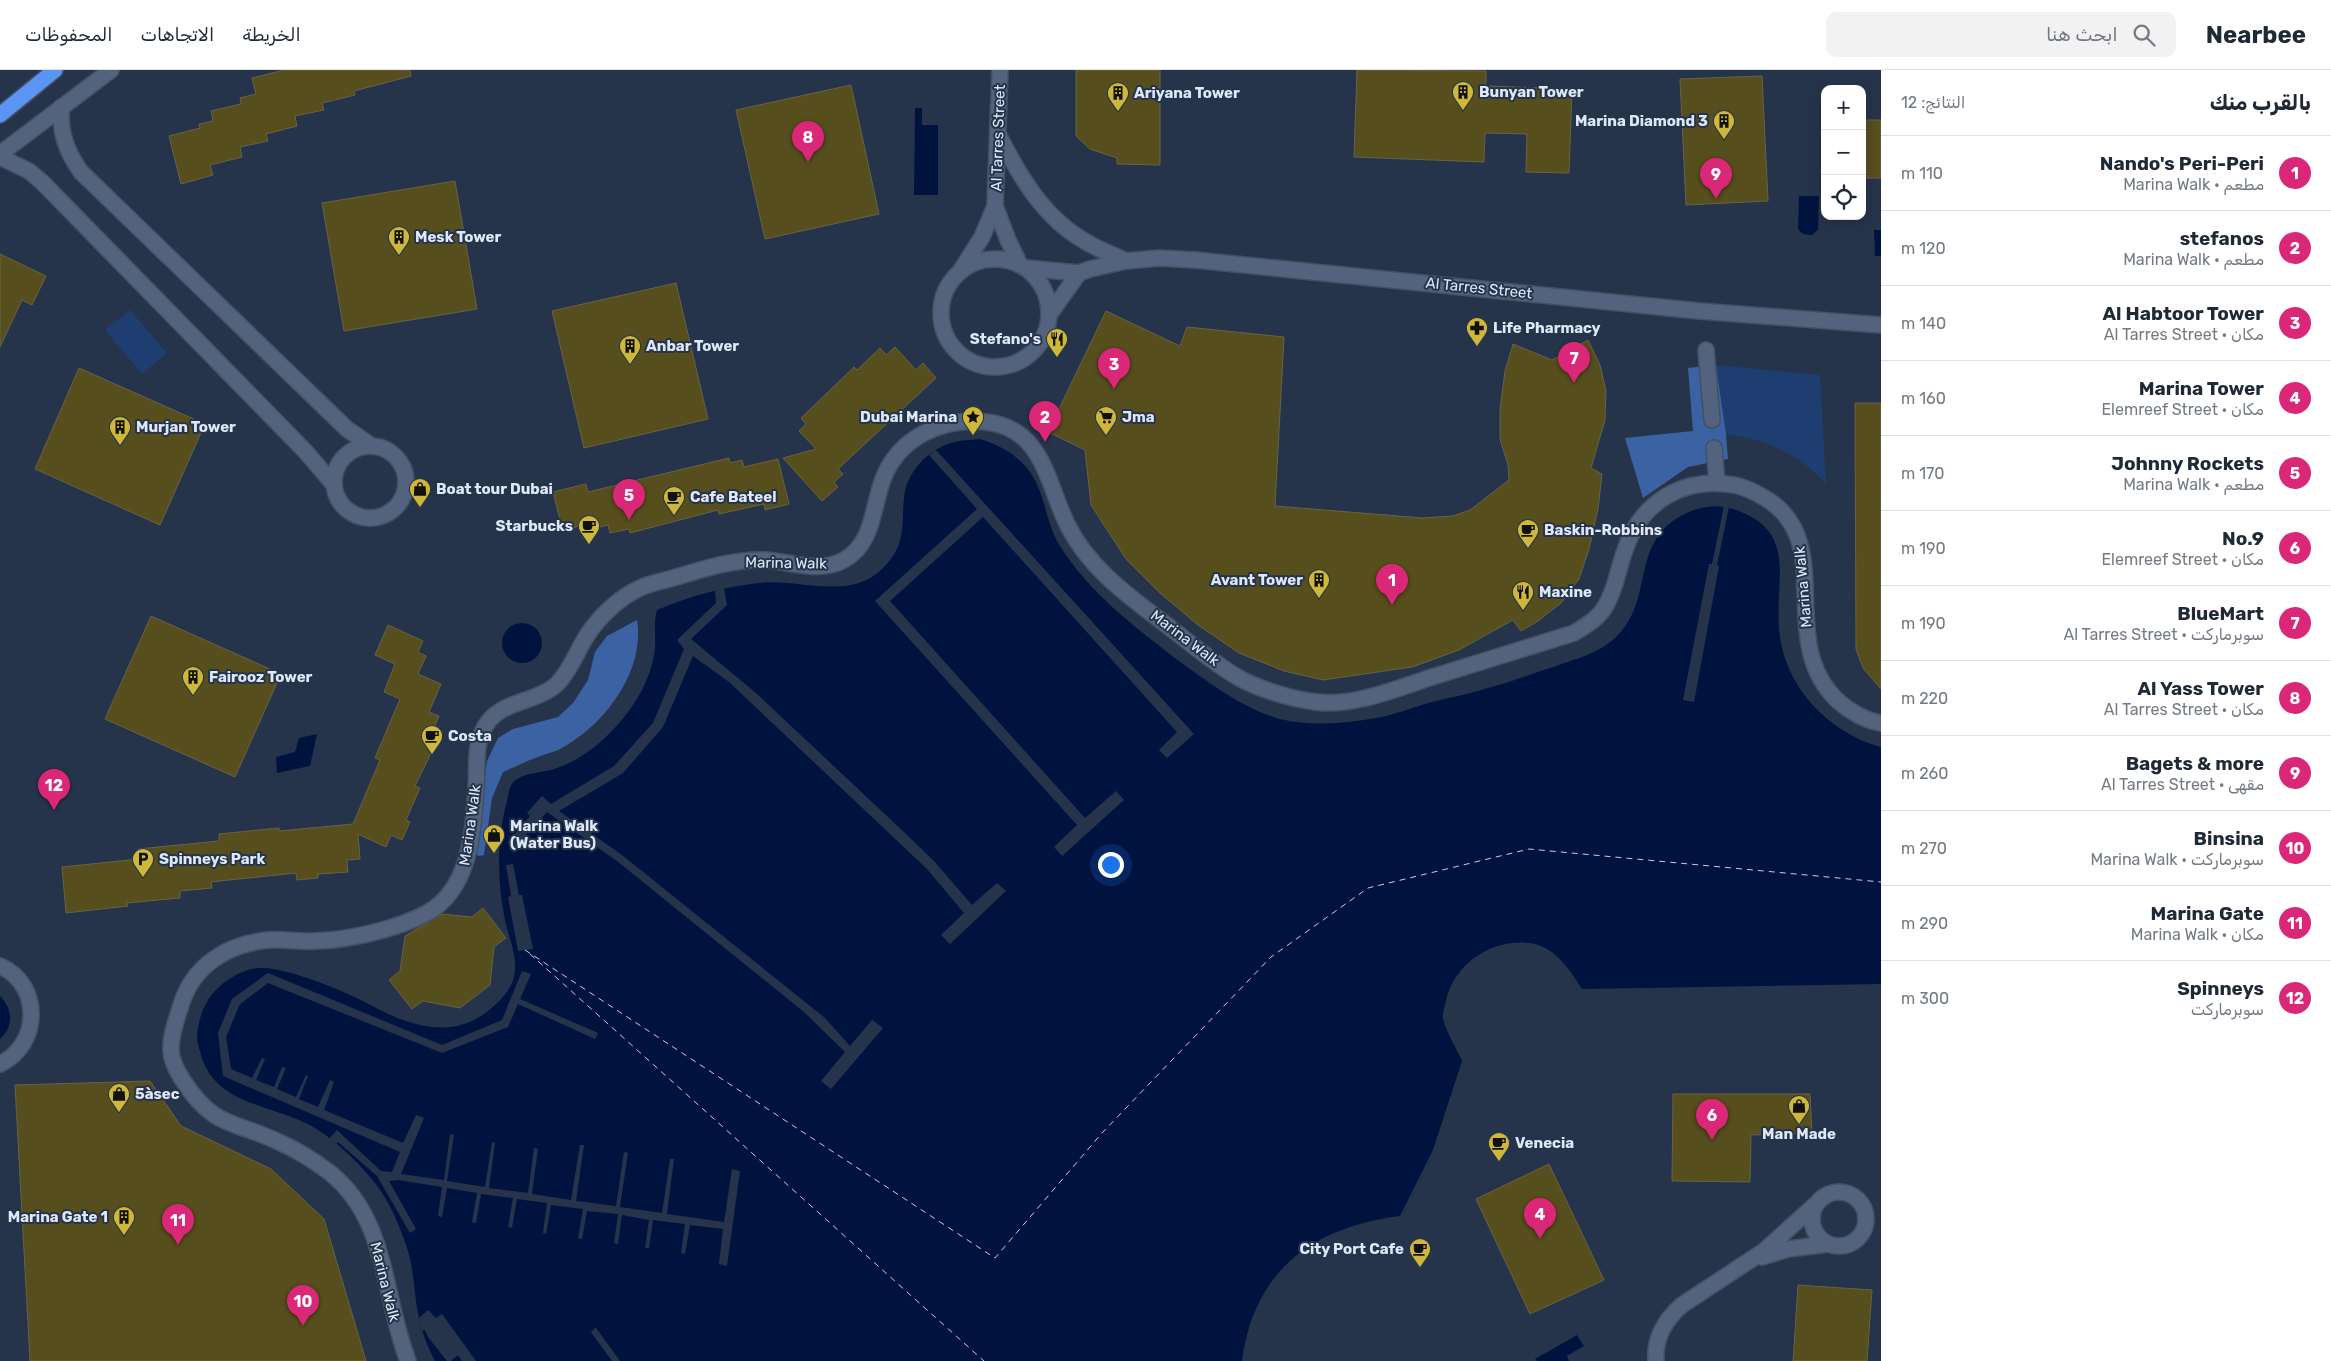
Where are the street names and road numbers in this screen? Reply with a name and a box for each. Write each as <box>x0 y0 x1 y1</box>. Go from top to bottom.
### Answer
street label: Al Tarres Street <box>987 84 1009 192</box>
street label: Al Tarres Street <box>1425 273 1533 303</box>
street label: Marina Walk <box>1790 545 1816 628</box>
street label: Marina Walk <box>745 553 827 573</box>
street label: Marina Walk <box>1147 606 1223 670</box>
street label: Marina Walk <box>455 783 485 867</box>
street label: Marina Walk <box>366 1240 404 1324</box>

